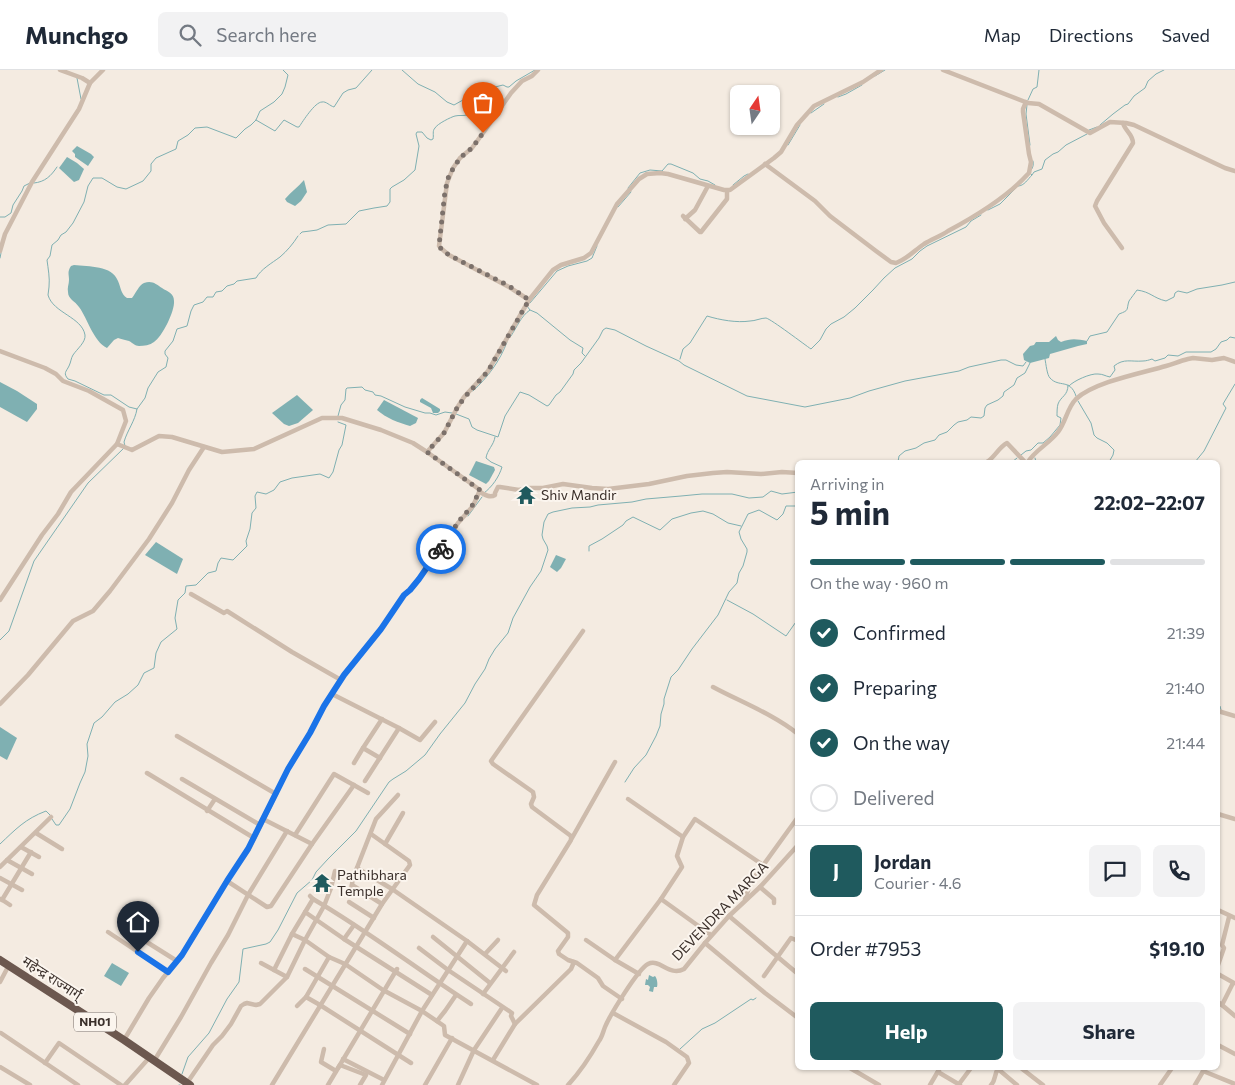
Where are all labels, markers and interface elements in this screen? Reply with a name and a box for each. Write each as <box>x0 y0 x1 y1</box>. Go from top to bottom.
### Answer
search box <box>158 12 508 57</box>
text: Munchgo <box>25 20 128 49</box>
icon: search <box>176 21 204 49</box>
text: Search here <box>216 23 317 46</box>
text: Map <box>984 24 1021 46</box>
text: Directions <box>1049 24 1133 46</box>
text: Saved <box>1161 24 1210 46</box>
pin <box>462 82 504 133</box>
north arrow <box>730 85 780 135</box>
map controls <box>730 85 780 135</box>
icon: bag <box>469 89 497 117</box>
text: Arriving in <box>810 474 884 493</box>
temple icon: Shiv Mandir <box>515 484 537 506</box>
place label: Shiv Mandir <box>541 486 617 503</box>
text: 22:02–22:07 <box>1094 491 1205 514</box>
text: 5 min <box>810 492 890 532</box>
courier <box>416 524 466 574</box>
icon: bike <box>427 535 455 563</box>
text: On the way · 960 m <box>810 573 948 592</box>
icon: check <box>810 619 838 647</box>
text: Confirmed <box>853 621 946 644</box>
text: 21:39 <box>1167 623 1205 642</box>
icon: check <box>810 674 838 702</box>
text: Preparing <box>853 676 937 699</box>
text: 21:40 <box>1165 678 1205 697</box>
icon: check <box>810 729 838 757</box>
text: On the way <box>853 731 950 754</box>
text: 21:44 <box>1166 733 1205 752</box>
text: Delivered <box>853 786 934 809</box>
button: chat <box>1089 845 1141 897</box>
button: phone <box>1153 845 1205 897</box>
text: Jordan <box>874 850 931 873</box>
street label: DEVENDRA MARGA <box>668 857 772 964</box>
text: J <box>833 859 839 882</box>
place label: Pathibhara Temple <box>337 866 407 899</box>
temple icon: Pathibhara Temple <box>311 872 333 894</box>
text: Courier · 4.6 <box>874 873 961 892</box>
pin <box>117 901 159 952</box>
icon: home <box>124 908 152 936</box>
text: Order #7953 <box>810 937 921 960</box>
text: $19.10 <box>1149 937 1205 960</box>
street label: महेन्द्र राज्मार्ग् <box>18 952 87 1006</box>
button: Help <box>810 1002 1003 1060</box>
button: Share <box>1013 1002 1205 1060</box>
road number: NH01 <box>74 1012 116 1032</box>

